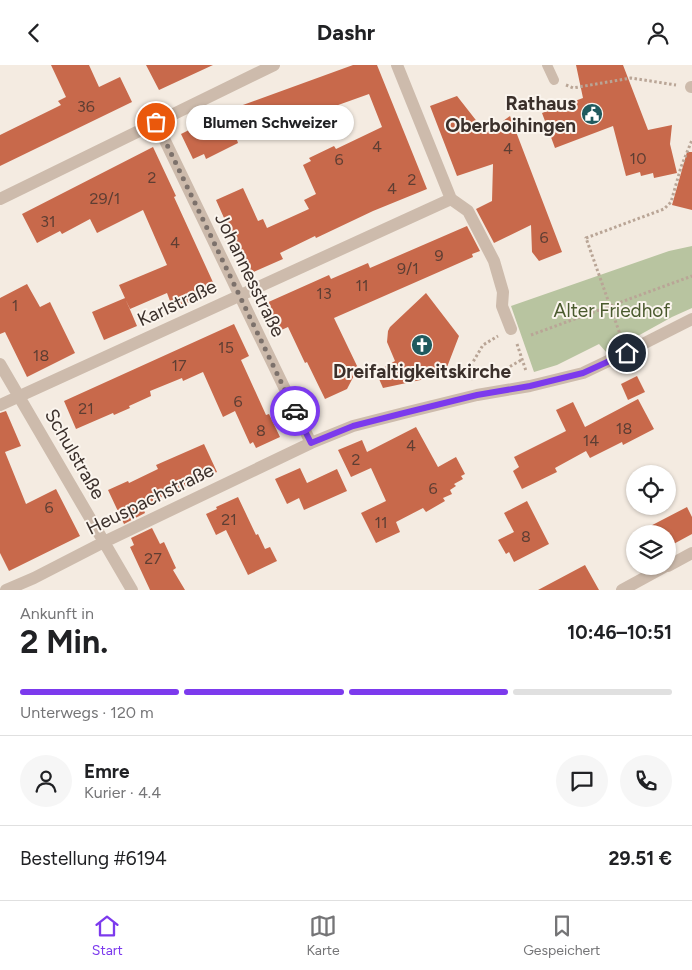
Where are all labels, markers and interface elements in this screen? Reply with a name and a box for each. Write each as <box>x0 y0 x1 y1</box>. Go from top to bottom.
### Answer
icon: back <box>20 19 48 47</box>
text: Dashr <box>317 19 375 46</box>
icon: person <box>644 19 672 47</box>
place label: Rathaus Oberboihingen <box>445 92 576 137</box>
house number: 36 <box>77 97 95 116</box>
pin <box>135 101 177 143</box>
public building icon: Rathaus Oberboihingen <box>580 102 604 126</box>
callout: Blumen Schweizer <box>186 105 354 139</box>
icon: bag <box>142 108 170 136</box>
text: Blumen Schweizer <box>203 113 337 132</box>
house number: 4 <box>372 137 382 156</box>
house number: 4 <box>503 139 513 158</box>
house number: 10 <box>630 149 646 168</box>
house number: 6 <box>334 150 344 169</box>
house number: 2 <box>148 168 156 187</box>
house number: 2 <box>408 170 416 189</box>
house number: 4 <box>387 179 397 198</box>
house number: 29/1 <box>90 189 120 208</box>
street label: Johannesstraße <box>210 209 290 341</box>
house number: 31 <box>40 212 56 231</box>
house number: 6 <box>539 228 549 247</box>
house number: 4 <box>170 233 180 252</box>
house number: 9 <box>434 246 444 265</box>
house number: 9/1 <box>397 259 419 278</box>
street label: Karlstraße <box>134 275 220 331</box>
house number: 11 <box>355 276 369 295</box>
house number: 13 <box>316 284 332 303</box>
house number: 1 <box>12 296 18 315</box>
park label: Alter Friedhof <box>554 299 670 322</box>
pin <box>606 332 648 374</box>
church icon: Dreifaltigkeitskirche <box>410 333 434 357</box>
house number: 15 <box>218 338 234 357</box>
icon: home <box>613 339 641 367</box>
house number: 18 <box>33 346 49 365</box>
house number: 17 <box>171 356 187 375</box>
place label: Dreifaltigkeitskirche <box>333 360 511 383</box>
courier <box>270 386 320 436</box>
house number: 6 <box>233 392 243 411</box>
icon: car <box>281 397 309 425</box>
house number: 21 <box>78 399 94 418</box>
street label: Schulstraße <box>40 405 110 503</box>
house number: 18 <box>616 419 632 438</box>
house number: 8 <box>256 421 266 440</box>
house number: 14 <box>583 431 599 450</box>
house number: 4 <box>406 436 416 455</box>
house number: 2 <box>352 450 360 469</box>
street label: Heuspachstraße <box>82 458 218 540</box>
map controls <box>626 465 676 575</box>
button: locate <box>626 465 676 515</box>
house number: 6 <box>428 479 438 498</box>
house number: 6 <box>44 498 54 517</box>
house number: 21 <box>221 510 237 529</box>
house number: 11 <box>374 513 388 532</box>
button: layers <box>626 525 676 575</box>
house number: 8 <box>521 527 531 546</box>
house number: 27 <box>144 549 162 568</box>
text: Ankunft in <box>20 604 94 623</box>
text: 10:46–10:51 <box>567 621 672 644</box>
text: 2 Min. <box>20 623 108 661</box>
text: Unterwegs · 120 m <box>20 703 154 722</box>
button: person <box>20 755 72 807</box>
button: chat <box>556 755 608 807</box>
button: phone <box>620 755 672 807</box>
text: Emre <box>84 760 130 783</box>
text: Kurier · 4.4 <box>84 783 161 802</box>
text: Bestellung #6194 <box>20 847 167 870</box>
text: 29.51 € <box>608 847 672 870</box>
tab: Start <box>92 912 123 959</box>
tab: Karte <box>306 912 340 959</box>
tab: Gespeichert <box>523 912 600 959</box>

